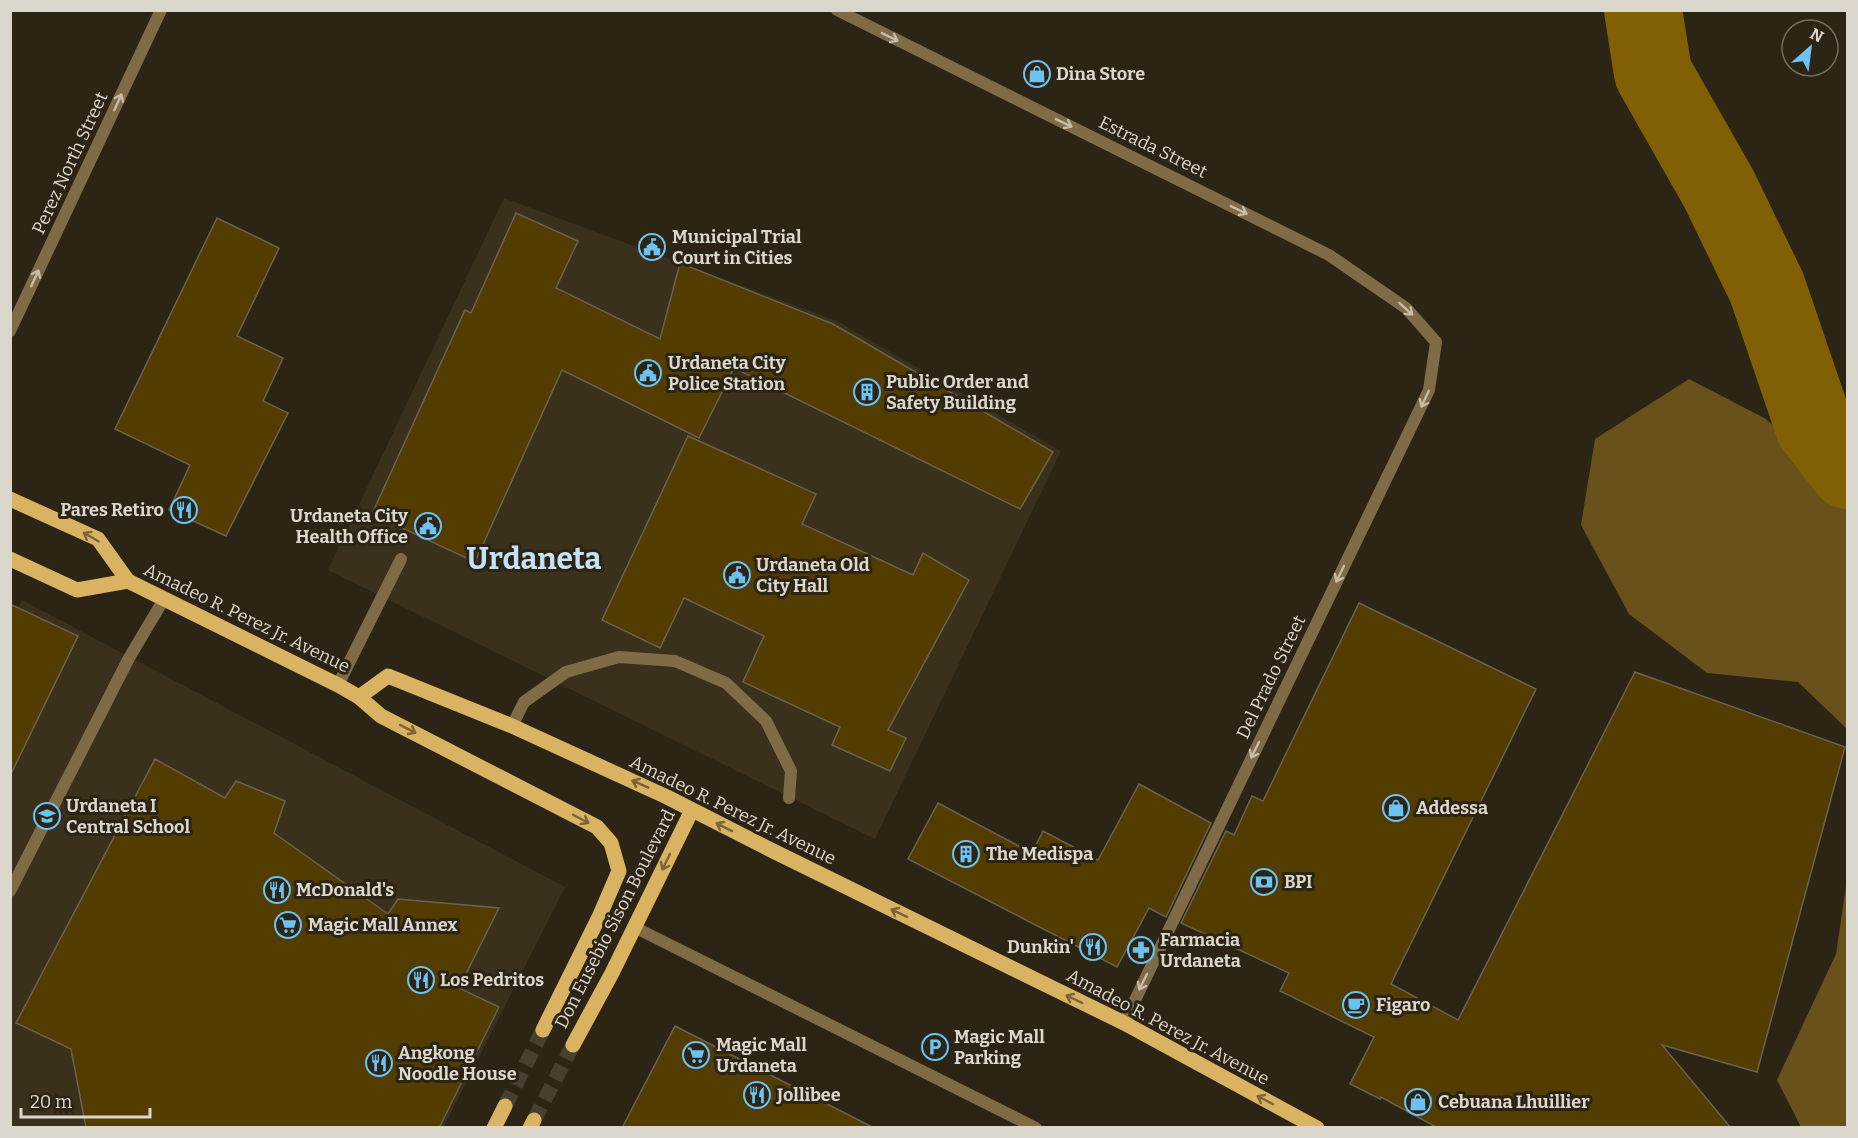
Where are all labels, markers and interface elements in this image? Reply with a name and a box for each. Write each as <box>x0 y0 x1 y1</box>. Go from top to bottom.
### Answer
north arrow <box>1780 18 1840 78</box>
text: N <box>1807 24 1827 46</box>
one-way arrow <box>880 31 898 43</box>
shop icon: Dina Store <box>1022 59 1052 89</box>
place label: Dina Store <box>1056 63 1145 85</box>
street label: Perez North Street <box>27 88 113 237</box>
one-way arrow <box>113 93 125 111</box>
street label: Estrada Street <box>1095 111 1211 183</box>
one-way arrow <box>1055 118 1073 130</box>
one-way arrow <box>1229 205 1247 216</box>
place label: Municipal Trial Court in Cities <box>672 226 802 269</box>
public building icon: Municipal Trial Court in Cities <box>637 232 667 262</box>
one-way arrow <box>30 269 42 287</box>
one-way arrow <box>1398 302 1413 316</box>
place label: Urdaneta City Police Station <box>668 352 787 395</box>
public building icon: Urdaneta City Police Station <box>633 358 663 388</box>
place label: Public Order and Safety Building <box>886 371 1029 414</box>
building icon: Public Order and Safety Building <box>852 377 882 407</box>
one-way arrow <box>1418 389 1430 407</box>
restaurant icon: Pares Retiro <box>169 495 199 525</box>
place label: Pares Retiro <box>60 499 164 521</box>
place label: Urdaneta City Health Office <box>290 505 409 548</box>
public building icon: Urdaneta City Health Office <box>413 511 443 541</box>
one-way arrow <box>83 531 100 543</box>
district label: Urdaneta <box>467 541 602 577</box>
place label: Urdaneta Old City Hall <box>756 554 870 597</box>
street label: Amadeo R. Perez Jr. Avenue <box>140 558 354 678</box>
public building icon: Urdaneta Old City Hall <box>722 560 752 590</box>
one-way arrow <box>1334 565 1346 583</box>
street label: Del Prado Street <box>1232 611 1311 742</box>
one-way arrow <box>399 723 416 735</box>
one-way arrow <box>1249 740 1261 758</box>
street label: Amadeo R. Perez Jr. Avenue <box>626 750 840 870</box>
one-way arrow <box>631 778 649 790</box>
shop icon: Addessa <box>1381 793 1411 823</box>
place label: Urdaneta I Central School <box>66 795 190 838</box>
place label: Addessa <box>1416 797 1488 819</box>
school or university icon: Urdaneta I Central School <box>32 801 62 831</box>
street label: Don Eusebio Sison Boulevard <box>550 806 680 1032</box>
one-way arrow <box>572 813 589 825</box>
one-way arrow <box>716 820 734 832</box>
building icon: The Medispa <box>951 839 981 869</box>
place label: The Medispa <box>986 843 1093 865</box>
one-way arrow <box>660 853 671 871</box>
bank icon: BPI <box>1249 867 1279 897</box>
place label: BPI <box>1284 871 1312 893</box>
restaurant icon: McDonald's <box>262 875 292 905</box>
place label: McDonald's <box>296 879 394 901</box>
one-way arrow <box>890 907 908 918</box>
supermarket icon: Magic Mall Annex <box>273 910 303 940</box>
place label: Magic Mall Annex <box>308 914 458 936</box>
place label: Farmacia Urdaneta <box>1160 929 1241 972</box>
restaurant icon: Dunkin' <box>1078 932 1108 962</box>
pharmacy icon: Farmacia Urdaneta <box>1126 935 1156 965</box>
place label: Dunkin' <box>1007 936 1074 958</box>
street label: Amadeo R. Perez Jr. Avenue <box>1063 964 1273 1090</box>
restaurant icon: Los Pedritos <box>406 965 436 995</box>
place label: Los Pedritos <box>440 969 544 991</box>
one-way arrow <box>1137 973 1149 991</box>
cafe icon: Figaro <box>1341 990 1371 1020</box>
one-way arrow <box>1066 993 1083 1005</box>
place label: Figaro <box>1376 994 1430 1016</box>
place label: Magic Mall Parking <box>954 1026 1045 1069</box>
parking icon: Magic Mall Parking <box>920 1032 950 1062</box>
place label: Magic Mall Urdaneta <box>716 1034 807 1077</box>
supermarket icon: Magic Mall Urdaneta <box>681 1040 711 1070</box>
place label: Angkong Noodle House <box>398 1042 517 1085</box>
restaurant icon: Angkong Noodle House <box>364 1048 394 1078</box>
restaurant icon: Jollibee <box>742 1080 772 1110</box>
scale bar <box>21 1081 150 1119</box>
place label: Jollibee <box>776 1084 841 1106</box>
shop icon: Cebuana Lhuillier <box>1403 1087 1433 1117</box>
text: 20 m <box>30 1091 72 1113</box>
place label: Cebuana Lhuillier <box>1438 1091 1590 1113</box>
one-way arrow <box>1257 1094 1274 1106</box>

